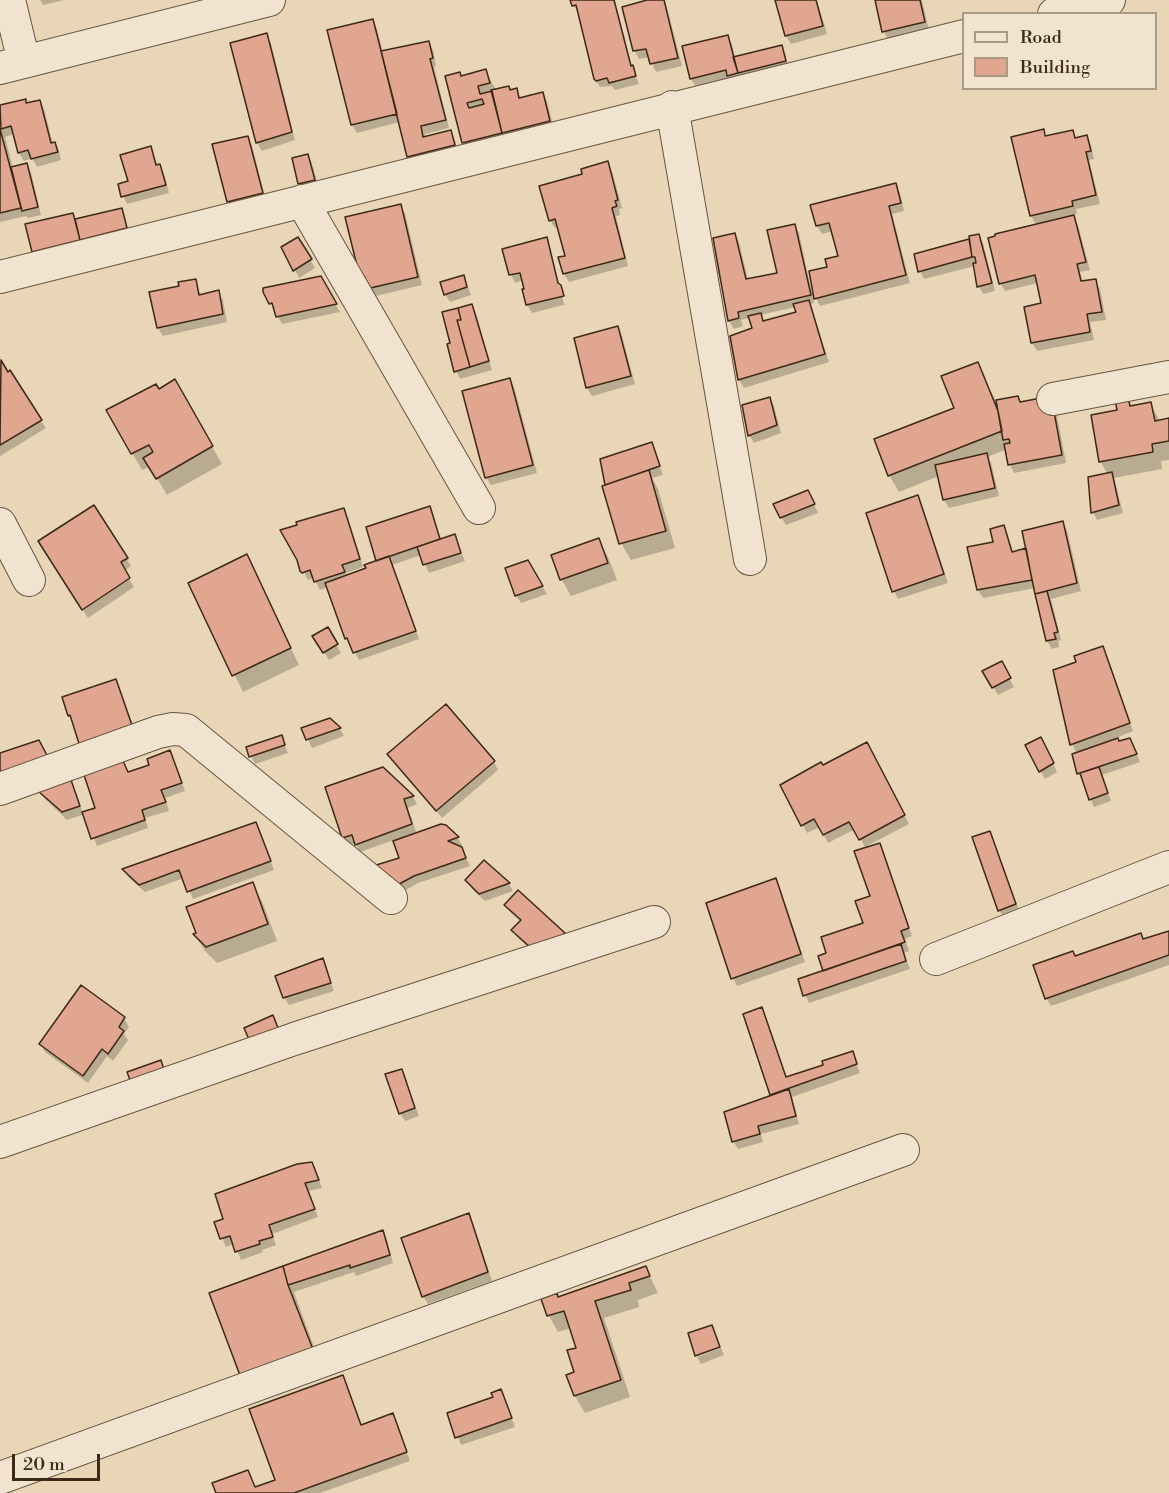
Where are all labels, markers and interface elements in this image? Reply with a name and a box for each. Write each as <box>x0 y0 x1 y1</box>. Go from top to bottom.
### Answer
legend <box>962 12 1157 90</box>
text: Road <box>1020 26 1062 49</box>
text: Building <box>1020 56 1090 79</box>
scale bar <box>15 1442 104 1480</box>
text: 20 m <box>23 1453 65 1476</box>

